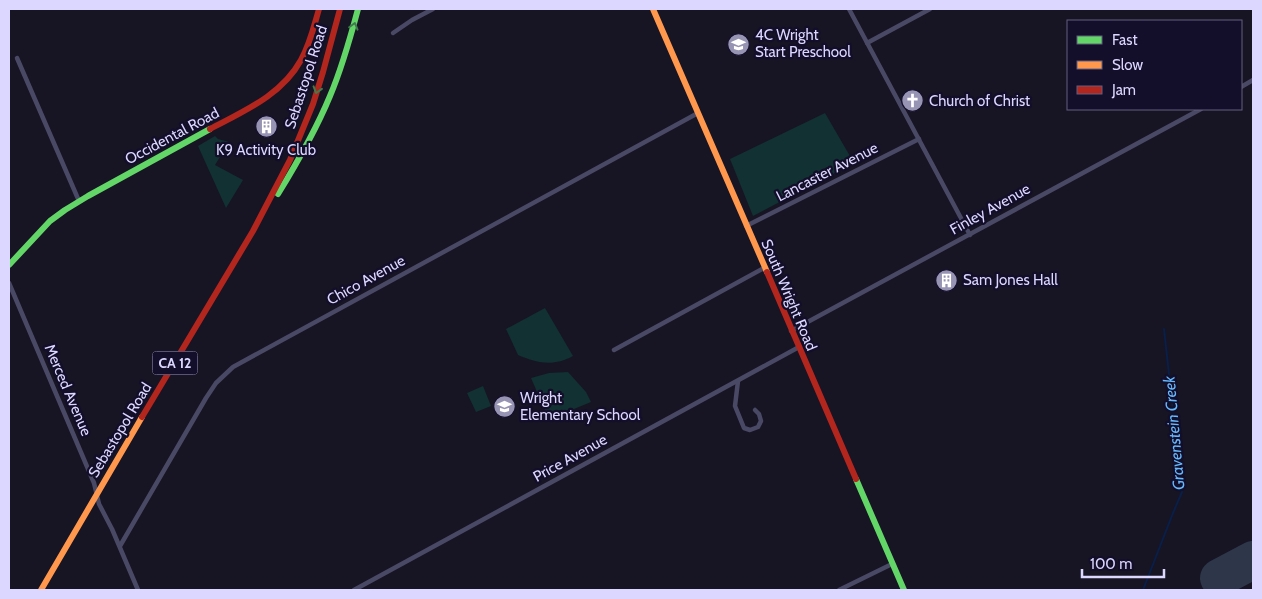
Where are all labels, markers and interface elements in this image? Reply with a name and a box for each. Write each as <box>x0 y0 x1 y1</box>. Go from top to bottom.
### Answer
legend <box>1067 20 1242 110</box>
one-way arrow <box>348 22 358 31</box>
street label: Sebastopol Road <box>281 23 331 131</box>
place label: 4C Wright Start Preschool <box>755 26 851 61</box>
text: Fast <box>1112 31 1137 49</box>
school or university icon: 4C Wright Start Preschool <box>727 32 751 56</box>
text: Slow <box>1112 56 1143 74</box>
text: Jam <box>1111 81 1136 99</box>
one-way arrow <box>313 86 323 94</box>
church icon: Church of Christ <box>901 89 925 113</box>
place label: Church of Christ <box>929 92 1030 110</box>
street label: Occidental Road <box>122 104 222 168</box>
building icon: K9 Activity Club <box>254 115 278 139</box>
street label: Lancaster Avenue <box>773 138 881 205</box>
place label: K9 Activity Club <box>216 141 316 159</box>
street label: Finley Avenue <box>947 179 1034 238</box>
street label: South Wright Road <box>757 236 821 354</box>
street label: Chico Avenue <box>324 251 408 309</box>
building icon: Sam Jones Hall <box>935 268 959 292</box>
place label: Sam Jones Hall <box>963 271 1058 289</box>
street label: Merced Avenue <box>41 341 96 439</box>
road number: CA 12 <box>152 352 198 374</box>
water label: Gravenstein Creek <box>1159 374 1188 491</box>
street label: Sebastopol Road <box>85 379 155 481</box>
place label: Wright Elementary School <box>520 389 641 424</box>
school or university icon: Wright Elementary School <box>492 395 516 419</box>
street label: Price Avenue <box>530 430 610 486</box>
scale bar <box>1082 546 1164 578</box>
text: 100 m <box>1090 555 1132 573</box>

